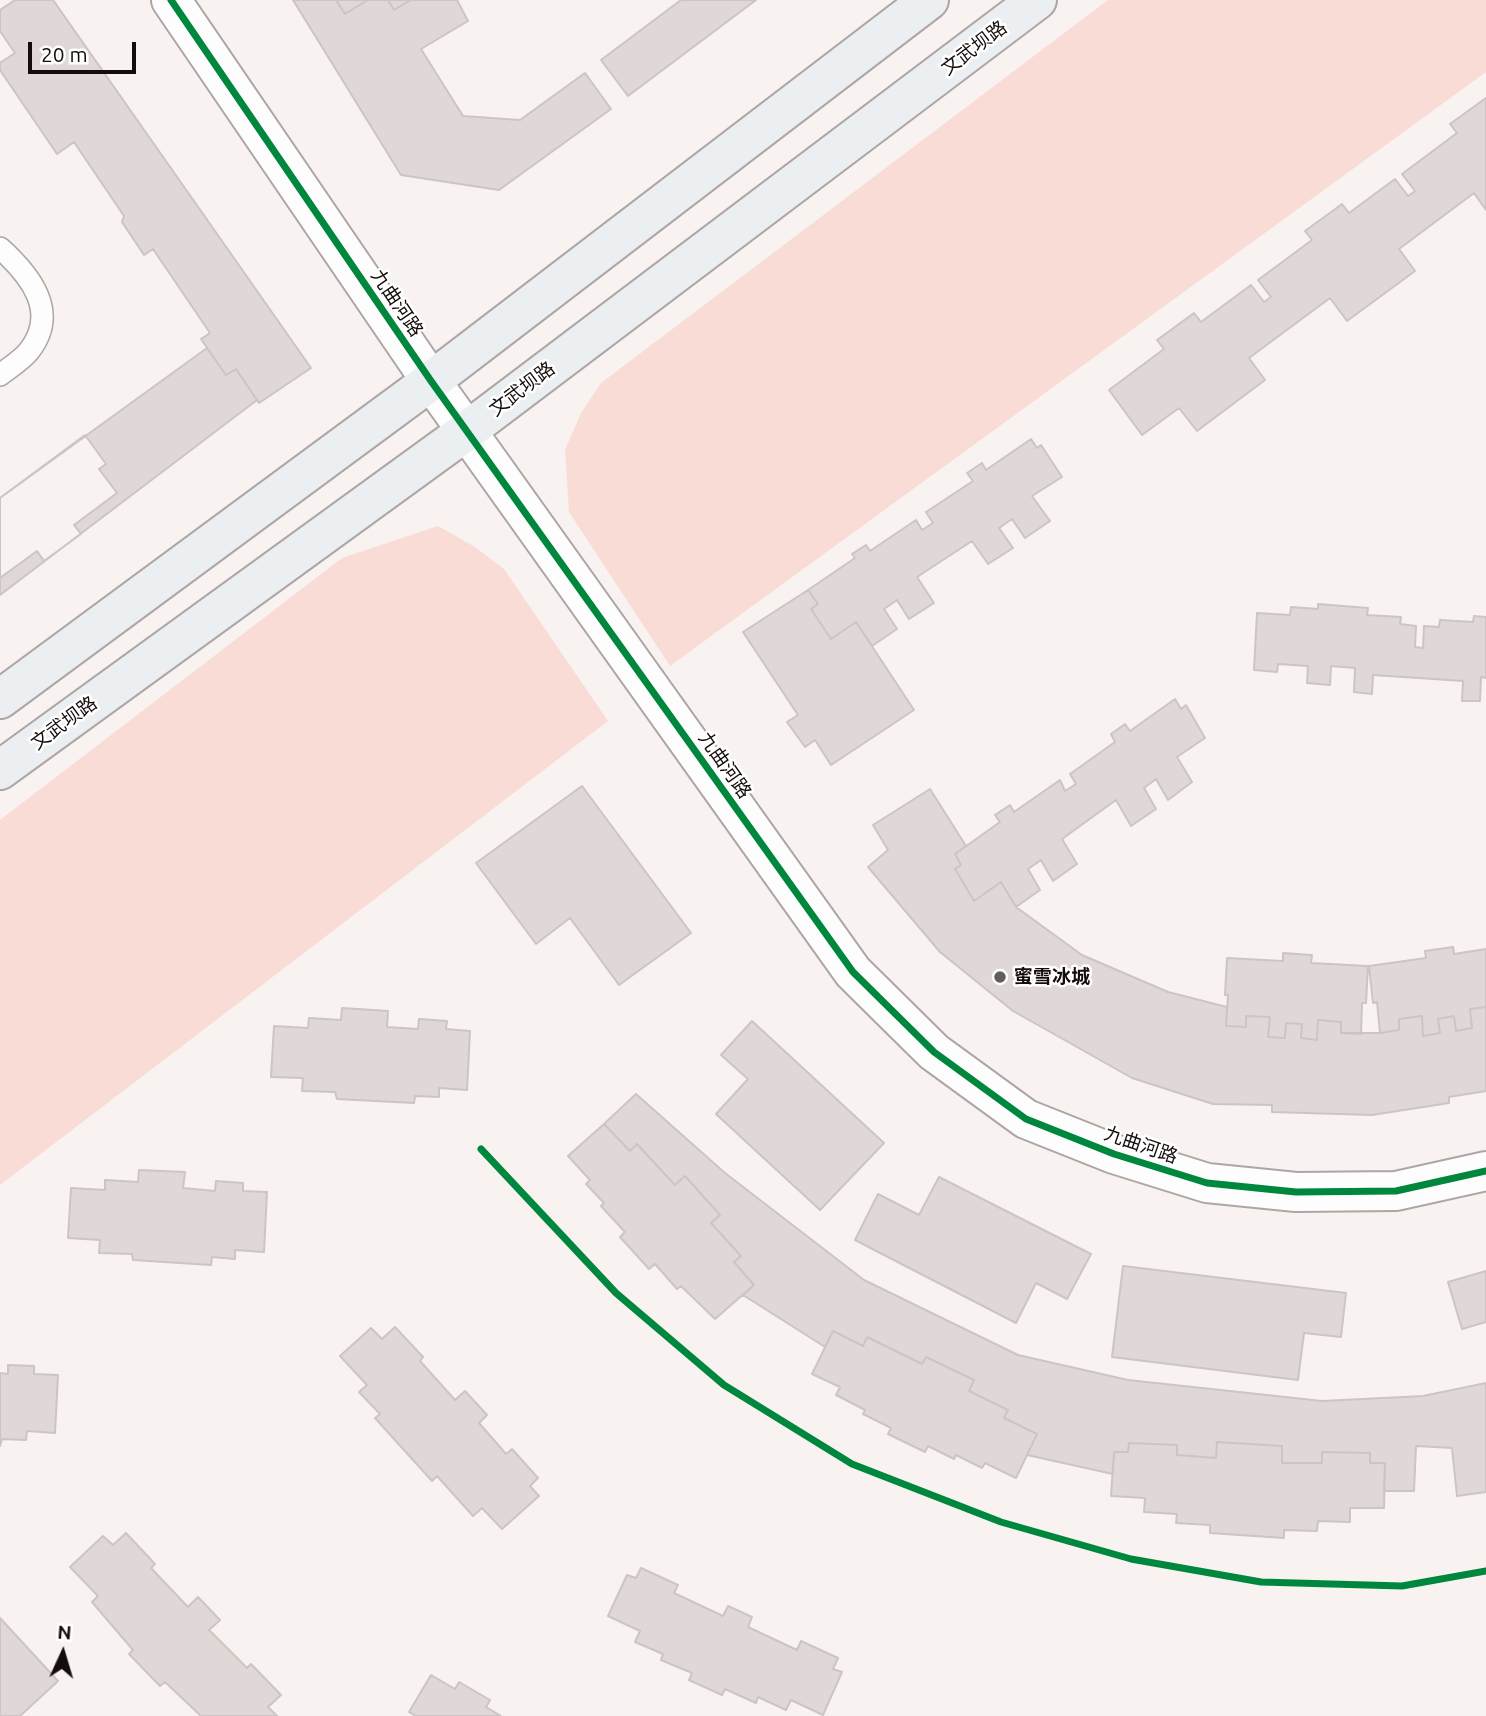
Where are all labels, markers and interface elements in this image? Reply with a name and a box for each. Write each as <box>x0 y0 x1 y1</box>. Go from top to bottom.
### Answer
street label: 文武坝路 <box>937 16 1011 80</box>
scale bar <box>32 28 140 72</box>
text: 20 m <box>41 42 88 66</box>
street label: 九曲河路 <box>366 265 428 341</box>
street label: 文武坝路 <box>485 357 559 421</box>
street label: 文武坝路 <box>27 691 101 755</box>
street label: 九曲河路 <box>694 727 756 803</box>
place label: 蜜雪冰城 <box>1014 966 1090 988</box>
marker: 蜜雪冰城 <box>992 969 1008 985</box>
street label: 九曲河路 <box>1101 1122 1181 1168</box>
north arrow <box>28 1618 98 1688</box>
text: N <box>57 1621 72 1644</box>

